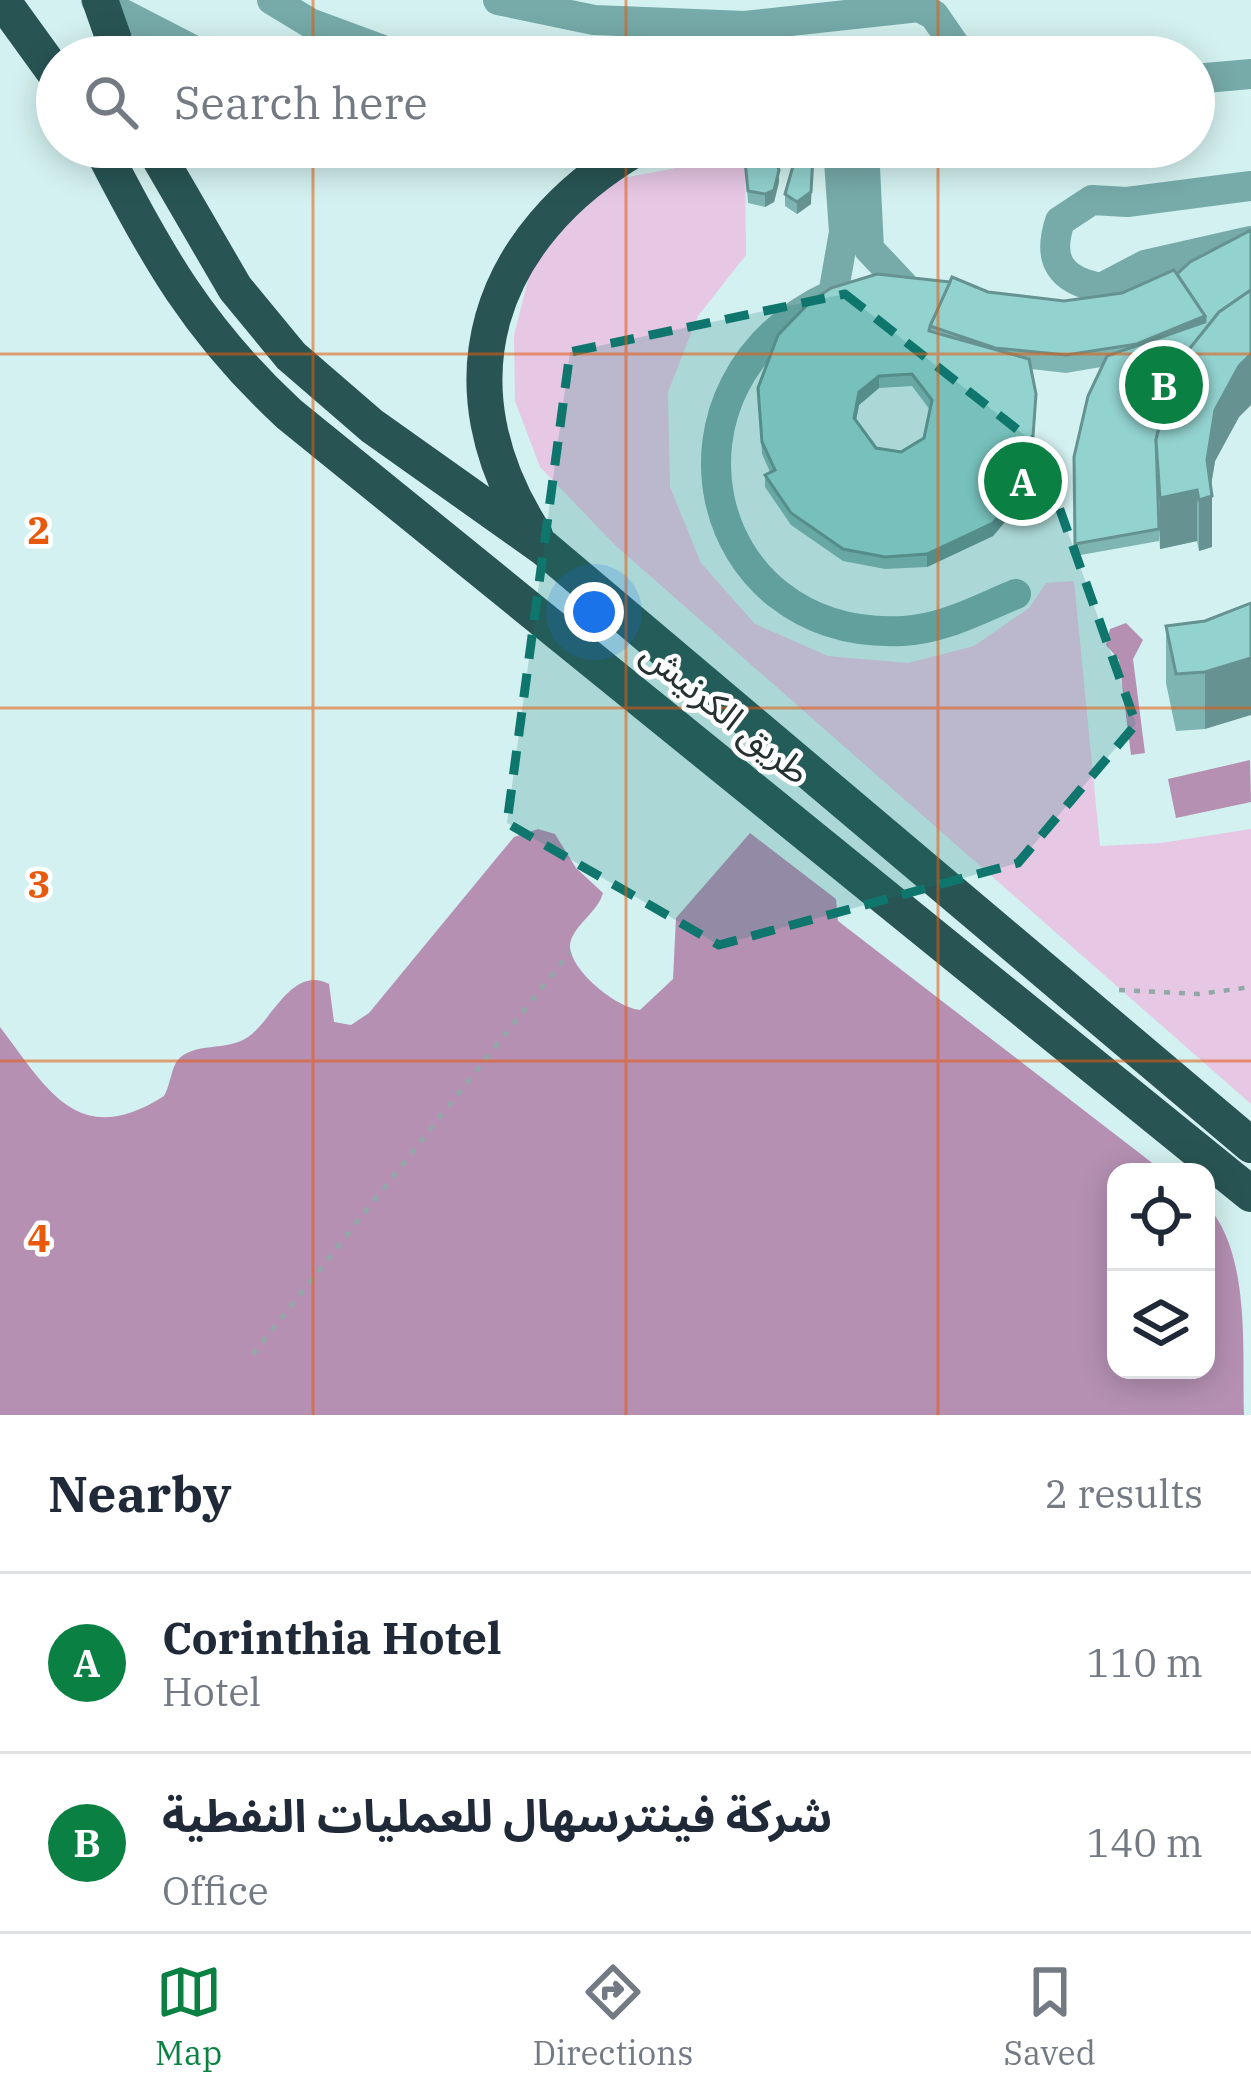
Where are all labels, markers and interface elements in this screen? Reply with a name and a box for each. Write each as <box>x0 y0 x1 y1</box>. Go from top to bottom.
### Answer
search box <box>36 36 1215 168</box>
icon: search <box>78 69 144 135</box>
text: Search here <box>174 73 428 131</box>
pin: B <box>1125 340 1203 430</box>
pin: A <box>984 436 1062 526</box>
text: 2 <box>27 504 51 555</box>
your location <box>564 582 624 642</box>
street label: طريق الكرنيش <box>632 629 820 794</box>
text: 3 <box>27 858 51 909</box>
map controls <box>1107 1163 1215 1379</box>
button: locate <box>1107 1163 1215 1271</box>
text: 4 <box>27 1212 51 1263</box>
button: layers <box>1107 1271 1215 1379</box>
text: Nearby <box>48 1460 232 1526</box>
text: 2 results <box>1045 1468 1203 1519</box>
text: Corinthia Hotel <box>162 1608 502 1666</box>
text: A <box>73 1637 101 1688</box>
text: 110 m <box>1087 1637 1203 1688</box>
text: Hotel <box>162 1666 261 1717</box>
text: شركة فينترسهال للعمليات النفطية <box>162 1786 832 1844</box>
text: B <box>73 1817 101 1868</box>
text: 140 m <box>1087 1817 1203 1868</box>
text: Office <box>162 1865 269 1916</box>
tab: Map <box>155 1959 222 2074</box>
tab: Directions <box>532 1959 693 2074</box>
tab: Saved <box>1003 1959 1096 2074</box>

